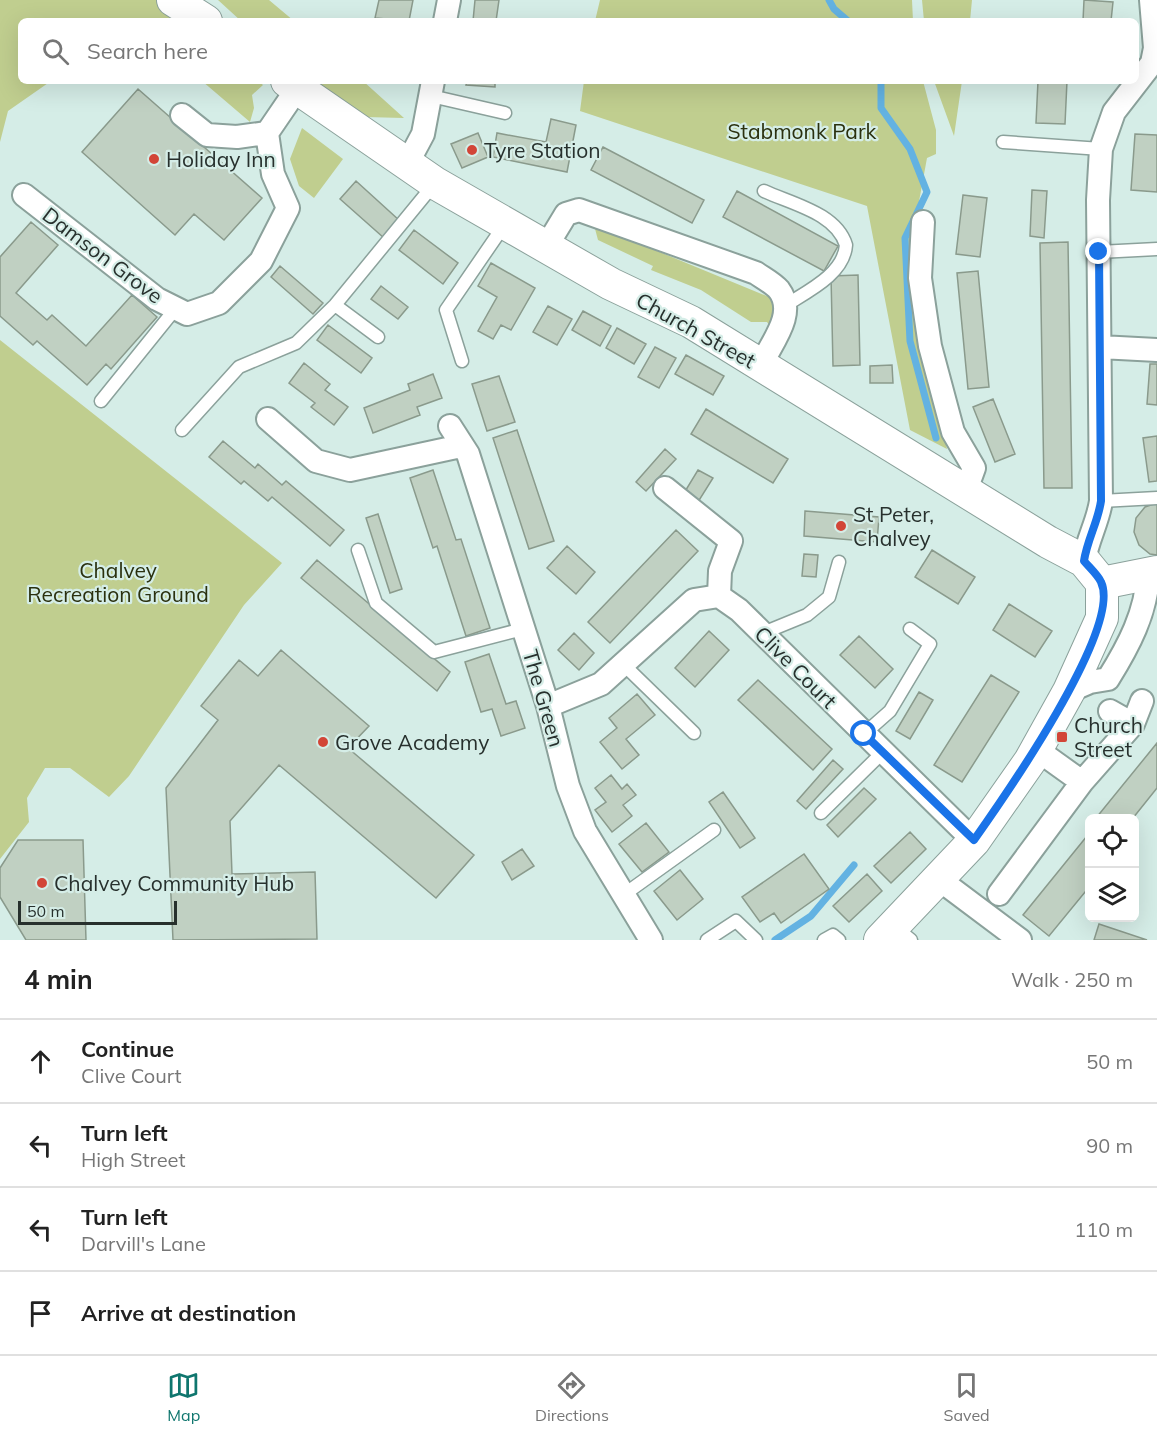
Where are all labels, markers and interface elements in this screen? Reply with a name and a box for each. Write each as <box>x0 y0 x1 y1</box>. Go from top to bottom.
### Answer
search box <box>18 18 1139 84</box>
icon: search <box>39 35 72 68</box>
text: Search here <box>87 37 208 65</box>
park label: Stabmonk Park <box>728 118 877 144</box>
place label: Tyre Station <box>484 137 600 163</box>
marker: Tyre Station <box>465 143 479 157</box>
place label: Holiday Inn <box>166 146 276 172</box>
marker: Holiday Inn <box>147 152 161 166</box>
street label: Damson Grove <box>38 201 168 309</box>
route end <box>1085 238 1111 264</box>
street label: Church Street <box>632 287 760 373</box>
place label: St Peter, Chalvey <box>853 501 934 551</box>
marker: St Peter, Chalvey <box>834 519 848 533</box>
park label: Chalvey Recreation Ground <box>27 557 209 607</box>
street label: Clive Court <box>749 620 843 714</box>
street label: The Green <box>518 646 570 750</box>
place label: Church Street <box>1074 712 1143 762</box>
route start <box>850 720 876 746</box>
place label: Grove Academy <box>335 729 489 755</box>
marker: Church Street <box>1055 730 1069 744</box>
marker: Grove Academy <box>316 735 330 749</box>
map controls <box>1085 814 1139 922</box>
button: locate <box>1085 814 1139 868</box>
button: layers <box>1085 868 1139 922</box>
place label: Chalvey Community Hub <box>54 870 294 896</box>
marker: Chalvey Community Hub <box>35 876 49 890</box>
scale bar <box>18 898 177 926</box>
text: 50 m <box>27 901 64 921</box>
text: 4 min <box>24 963 93 996</box>
text: Walk · 250 m <box>1011 967 1133 992</box>
text: Continue <box>81 1035 174 1063</box>
icon: ahead <box>24 1045 57 1078</box>
text: 50 m <box>1086 1049 1133 1074</box>
text: Clive Court <box>81 1063 182 1088</box>
text: Turn left <box>81 1119 168 1147</box>
icon: left <box>24 1129 57 1162</box>
text: 90 m <box>1086 1133 1133 1158</box>
text: High Street <box>81 1147 185 1172</box>
text: Turn left <box>81 1203 168 1231</box>
icon: left <box>24 1213 57 1246</box>
text: 110 m <box>1074 1217 1133 1242</box>
text: Darvill's Lane <box>81 1231 206 1256</box>
icon: arrive <box>24 1297 57 1330</box>
text: Arrive at destination <box>81 1299 296 1327</box>
tab: Map <box>167 1369 200 1425</box>
tab: Directions <box>535 1369 609 1425</box>
tab: Saved <box>944 1369 990 1425</box>

